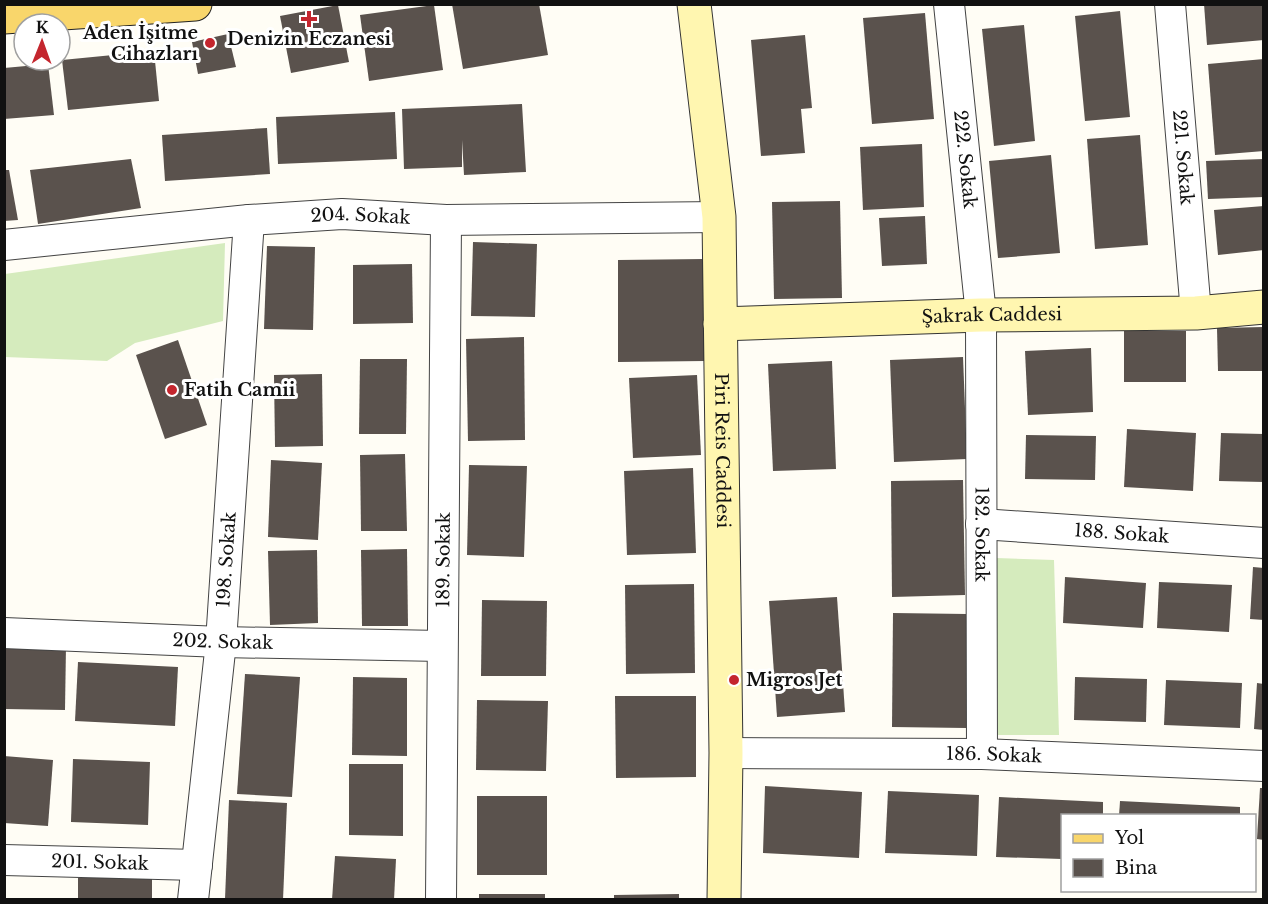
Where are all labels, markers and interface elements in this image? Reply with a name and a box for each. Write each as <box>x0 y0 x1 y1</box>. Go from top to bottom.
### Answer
north arrow <box>12 12 72 72</box>
marker: Denizin Eczanesi <box>302 12 316 26</box>
text: K <box>36 17 50 37</box>
place label: Aden İşitme Cihazları <box>82 21 198 65</box>
place label: Denizin Eczanesi <box>227 28 392 50</box>
marker: Aden İşitme Cihazları <box>203 36 217 50</box>
street label: 222. Sokak <box>949 109 981 209</box>
street label: 221. Sokak <box>1168 109 1198 206</box>
street label: 204. Sokak <box>310 203 411 229</box>
street label: Şakrak Caddesi <box>921 303 1062 328</box>
street label: Piri Reis Caddesi <box>710 373 734 529</box>
place label: Fatih Camii <box>184 379 296 401</box>
marker: Fatih Camii <box>165 383 179 397</box>
street label: 182. Sokak <box>970 487 993 582</box>
street label: 198. Sokak <box>212 511 241 608</box>
street label: 189. Sokak <box>432 512 455 608</box>
street label: 188. Sokak <box>1073 519 1170 548</box>
street label: 202. Sokak <box>172 629 273 654</box>
place label: Migros Jet <box>746 669 843 691</box>
marker: Migros Jet <box>727 673 741 687</box>
street label: 186. Sokak <box>946 743 1042 768</box>
legend <box>1061 814 1256 892</box>
text: Yol <box>1114 827 1144 849</box>
street label: 201. Sokak <box>51 850 149 875</box>
text: Bina <box>1115 857 1157 879</box>

